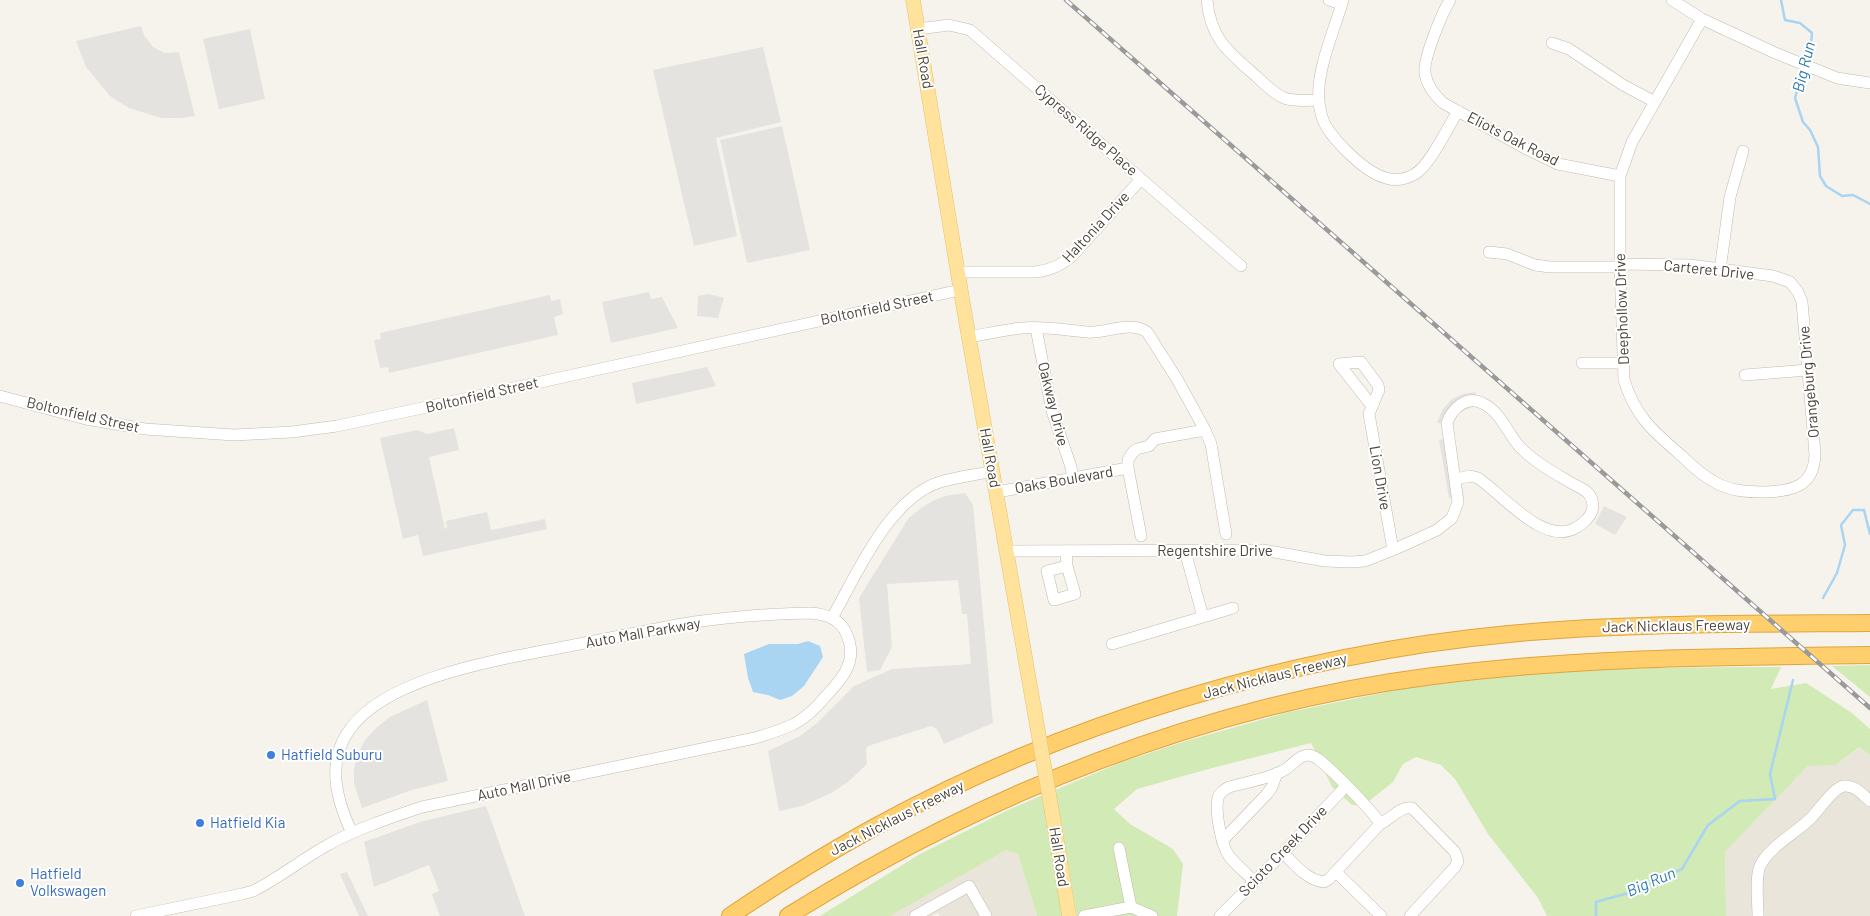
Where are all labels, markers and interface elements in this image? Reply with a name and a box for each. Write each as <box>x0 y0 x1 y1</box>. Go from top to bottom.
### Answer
street label: Hall Road <box>909 28 937 90</box>
water label: Big Run <box>1788 40 1820 94</box>
street label: Cypress Ridge Place <box>1031 80 1141 180</box>
street label: Eliots Oak Road <box>1464 108 1562 170</box>
street label: Haltonia Drive <box>1059 188 1133 266</box>
street label: Deephollow Drive <box>1611 253 1633 365</box>
street label: Carteret Drive <box>1663 256 1755 284</box>
street label: Boltonfield Street <box>819 287 935 329</box>
street label: Orangeburg Drive <box>1795 325 1823 439</box>
street label: Oakway Drive <box>1034 360 1072 448</box>
street label: Boltonfield Street <box>424 373 540 417</box>
street label: Boltonfield Street <box>25 393 141 437</box>
street label: Hall Road <box>976 427 1004 489</box>
street label: Lion Drive <box>1365 444 1395 512</box>
street label: Oaks Boulevard <box>1013 462 1115 498</box>
street label: Regentshire Drive <box>1157 542 1273 560</box>
street label: Auto Mall Parkway <box>584 614 702 652</box>
street label: Jack Nicklaus Freeway <box>1602 616 1750 636</box>
street label: Jack Nicklaus Freeway <box>1201 649 1349 703</box>
place label: Hatfield Suburu <box>281 746 382 764</box>
marker: Hatfield Suburu <box>265 749 277 761</box>
street label: Auto Mall Drive <box>476 767 572 805</box>
street label: Jack Nicklaus Freeway <box>827 776 967 860</box>
street label: Scioto Creek Drive <box>1235 802 1331 900</box>
place label: Hatfield Kia <box>210 814 285 832</box>
marker: Hatfield Kia <box>194 817 206 829</box>
street label: Hall Road <box>1045 826 1073 888</box>
water label: Big Run <box>1624 863 1678 901</box>
place label: Hatfield Volkswagen <box>30 865 106 900</box>
marker: Hatfield Volkswagen <box>14 877 26 889</box>

